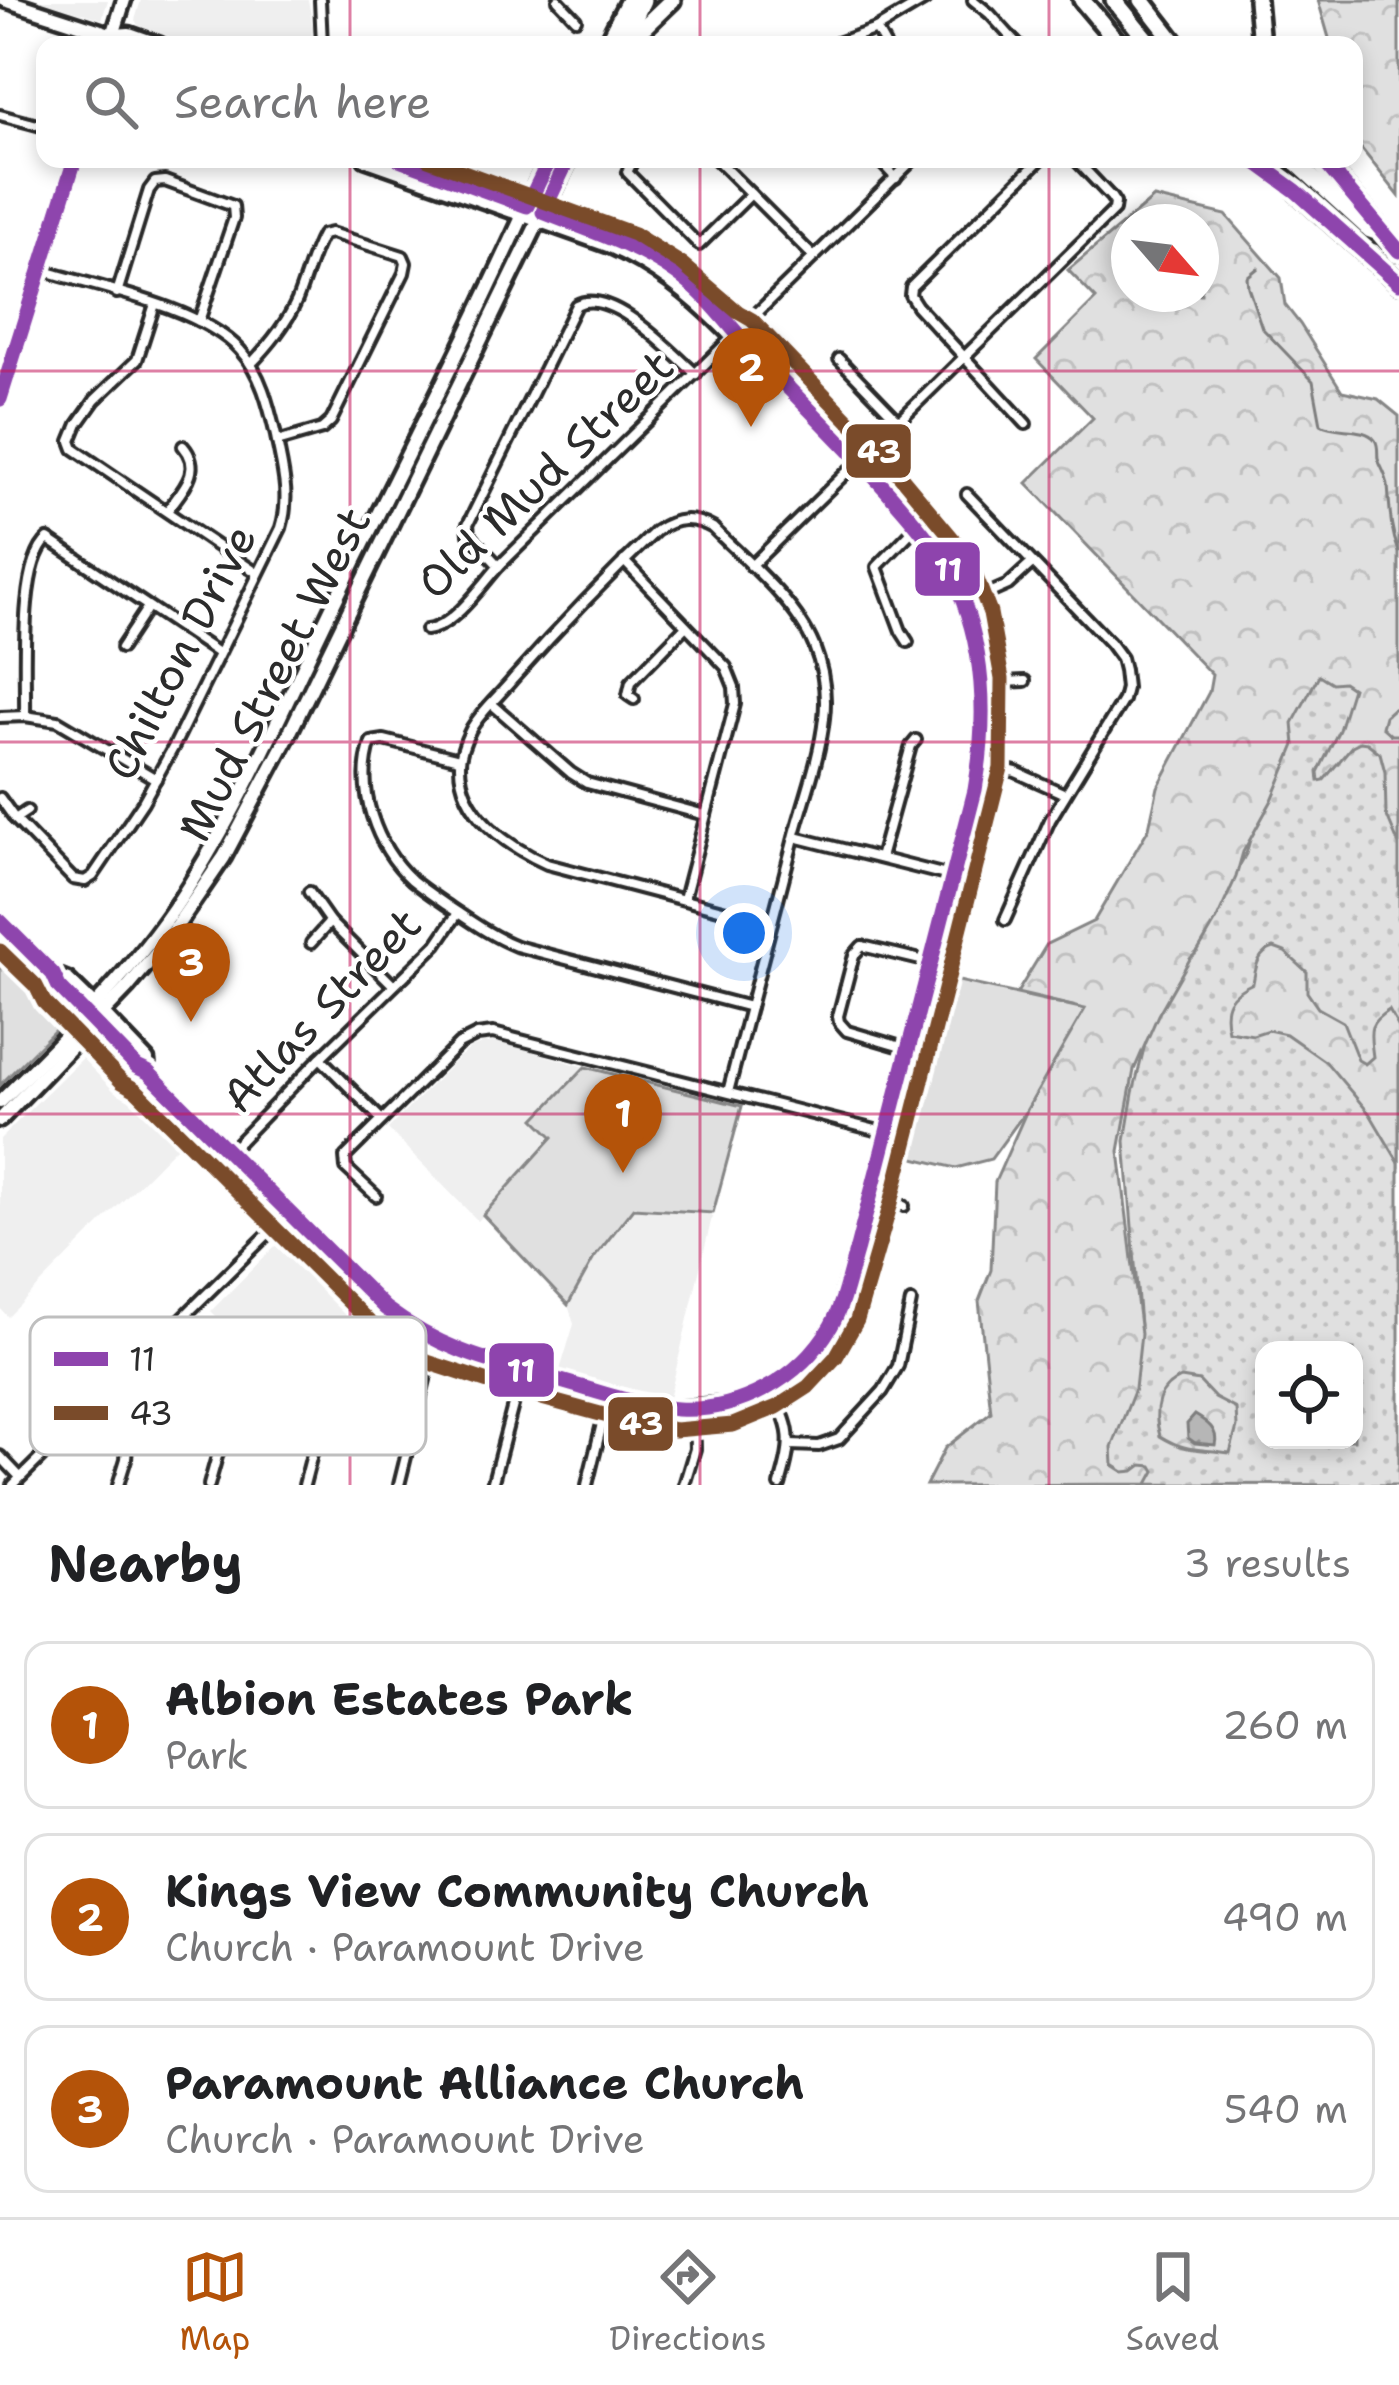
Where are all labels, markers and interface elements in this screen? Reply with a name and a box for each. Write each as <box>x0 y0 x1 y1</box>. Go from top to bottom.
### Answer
search box <box>36 36 1363 168</box>
icon: search <box>78 69 144 135</box>
text: Search here <box>174 72 431 132</box>
north arrow <box>1111 204 1219 312</box>
pin: 2 <box>712 328 790 427</box>
street label: Old Mud Street <box>404 336 686 612</box>
line badge: 43 <box>844 422 913 480</box>
text: 43 <box>857 429 901 474</box>
street label: Mud Street West <box>164 497 384 851</box>
street label: Chilton Drive <box>90 514 270 790</box>
line badge: 11 <box>913 540 982 598</box>
text: 11 <box>933 547 963 592</box>
street label: Atlas Street <box>208 895 434 1125</box>
your location <box>714 903 774 963</box>
pin: 3 <box>152 923 230 1022</box>
pin: 1 <box>584 1074 662 1173</box>
legend <box>30 1317 426 1455</box>
text: 11 <box>129 1337 155 1382</box>
line badge: 11 <box>487 1341 556 1399</box>
map controls <box>1255 1341 1363 1449</box>
button: locate <box>1255 1341 1363 1449</box>
text: 11 <box>506 1348 536 1393</box>
text: 43 <box>129 1391 173 1436</box>
line badge: 43 <box>606 1395 675 1453</box>
text: 43 <box>619 1401 663 1446</box>
text: Nearby <box>48 1529 243 1597</box>
text: 3 results <box>1184 1537 1351 1589</box>
text: Albion Estates Park <box>165 1669 633 1729</box>
text: 1 <box>81 1699 99 1751</box>
text: 260 m <box>1222 1699 1348 1751</box>
text: Park <box>165 1729 249 1781</box>
text: Kings View Community Church <box>165 1861 869 1921</box>
text: 2 <box>76 1891 104 1943</box>
text: 490 m <box>1221 1891 1348 1943</box>
text: Church · Paramount Drive <box>165 1921 645 1973</box>
text: Paramount Alliance Church <box>165 2053 804 2113</box>
text: 3 <box>76 2083 104 2135</box>
text: 540 m <box>1224 2083 1348 2135</box>
text: Church · Paramount Drive <box>165 2113 645 2165</box>
tab: Map <box>180 2244 250 2361</box>
tab: Directions <box>609 2244 767 2361</box>
tab: Saved <box>1126 2244 1219 2361</box>

